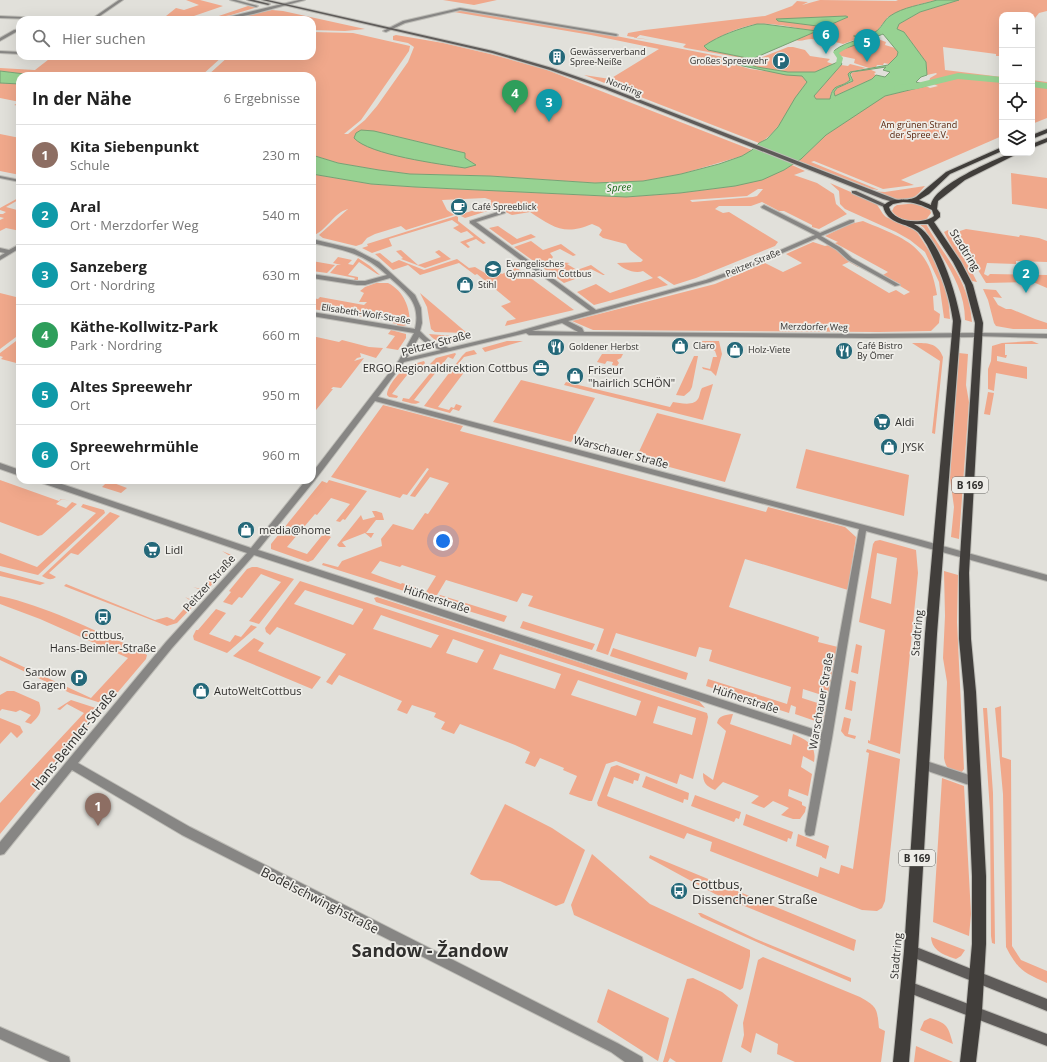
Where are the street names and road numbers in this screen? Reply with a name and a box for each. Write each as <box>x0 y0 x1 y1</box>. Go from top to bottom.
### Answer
street label: Nordring <box>604 73 644 100</box>
street label: Stadtring <box>947 226 984 274</box>
street label: Peitzer Straße <box>723 245 782 280</box>
street label: Elisabeth-Wolf-Straße <box>320 300 412 327</box>
street label: Merzdorfer Weg <box>780 319 848 334</box>
street label: Peitzer Straße <box>399 326 472 359</box>
street label: Warschauer Straße <box>572 432 670 471</box>
road number: B 169 <box>952 477 988 493</box>
street label: Peitzer Straße <box>179 551 238 614</box>
street label: Hüfnerstraße <box>402 581 472 616</box>
street label: Stadtring <box>907 609 926 657</box>
street label: Warschauer Straße <box>805 651 836 750</box>
street label: Hüfnerstraße <box>711 681 781 716</box>
street label: Hans-Beimler-Straße <box>27 684 121 794</box>
road number: B 169 <box>899 850 935 866</box>
street label: Bodelschwinghstraße <box>258 862 382 938</box>
street label: Stadtring <box>886 932 905 980</box>

